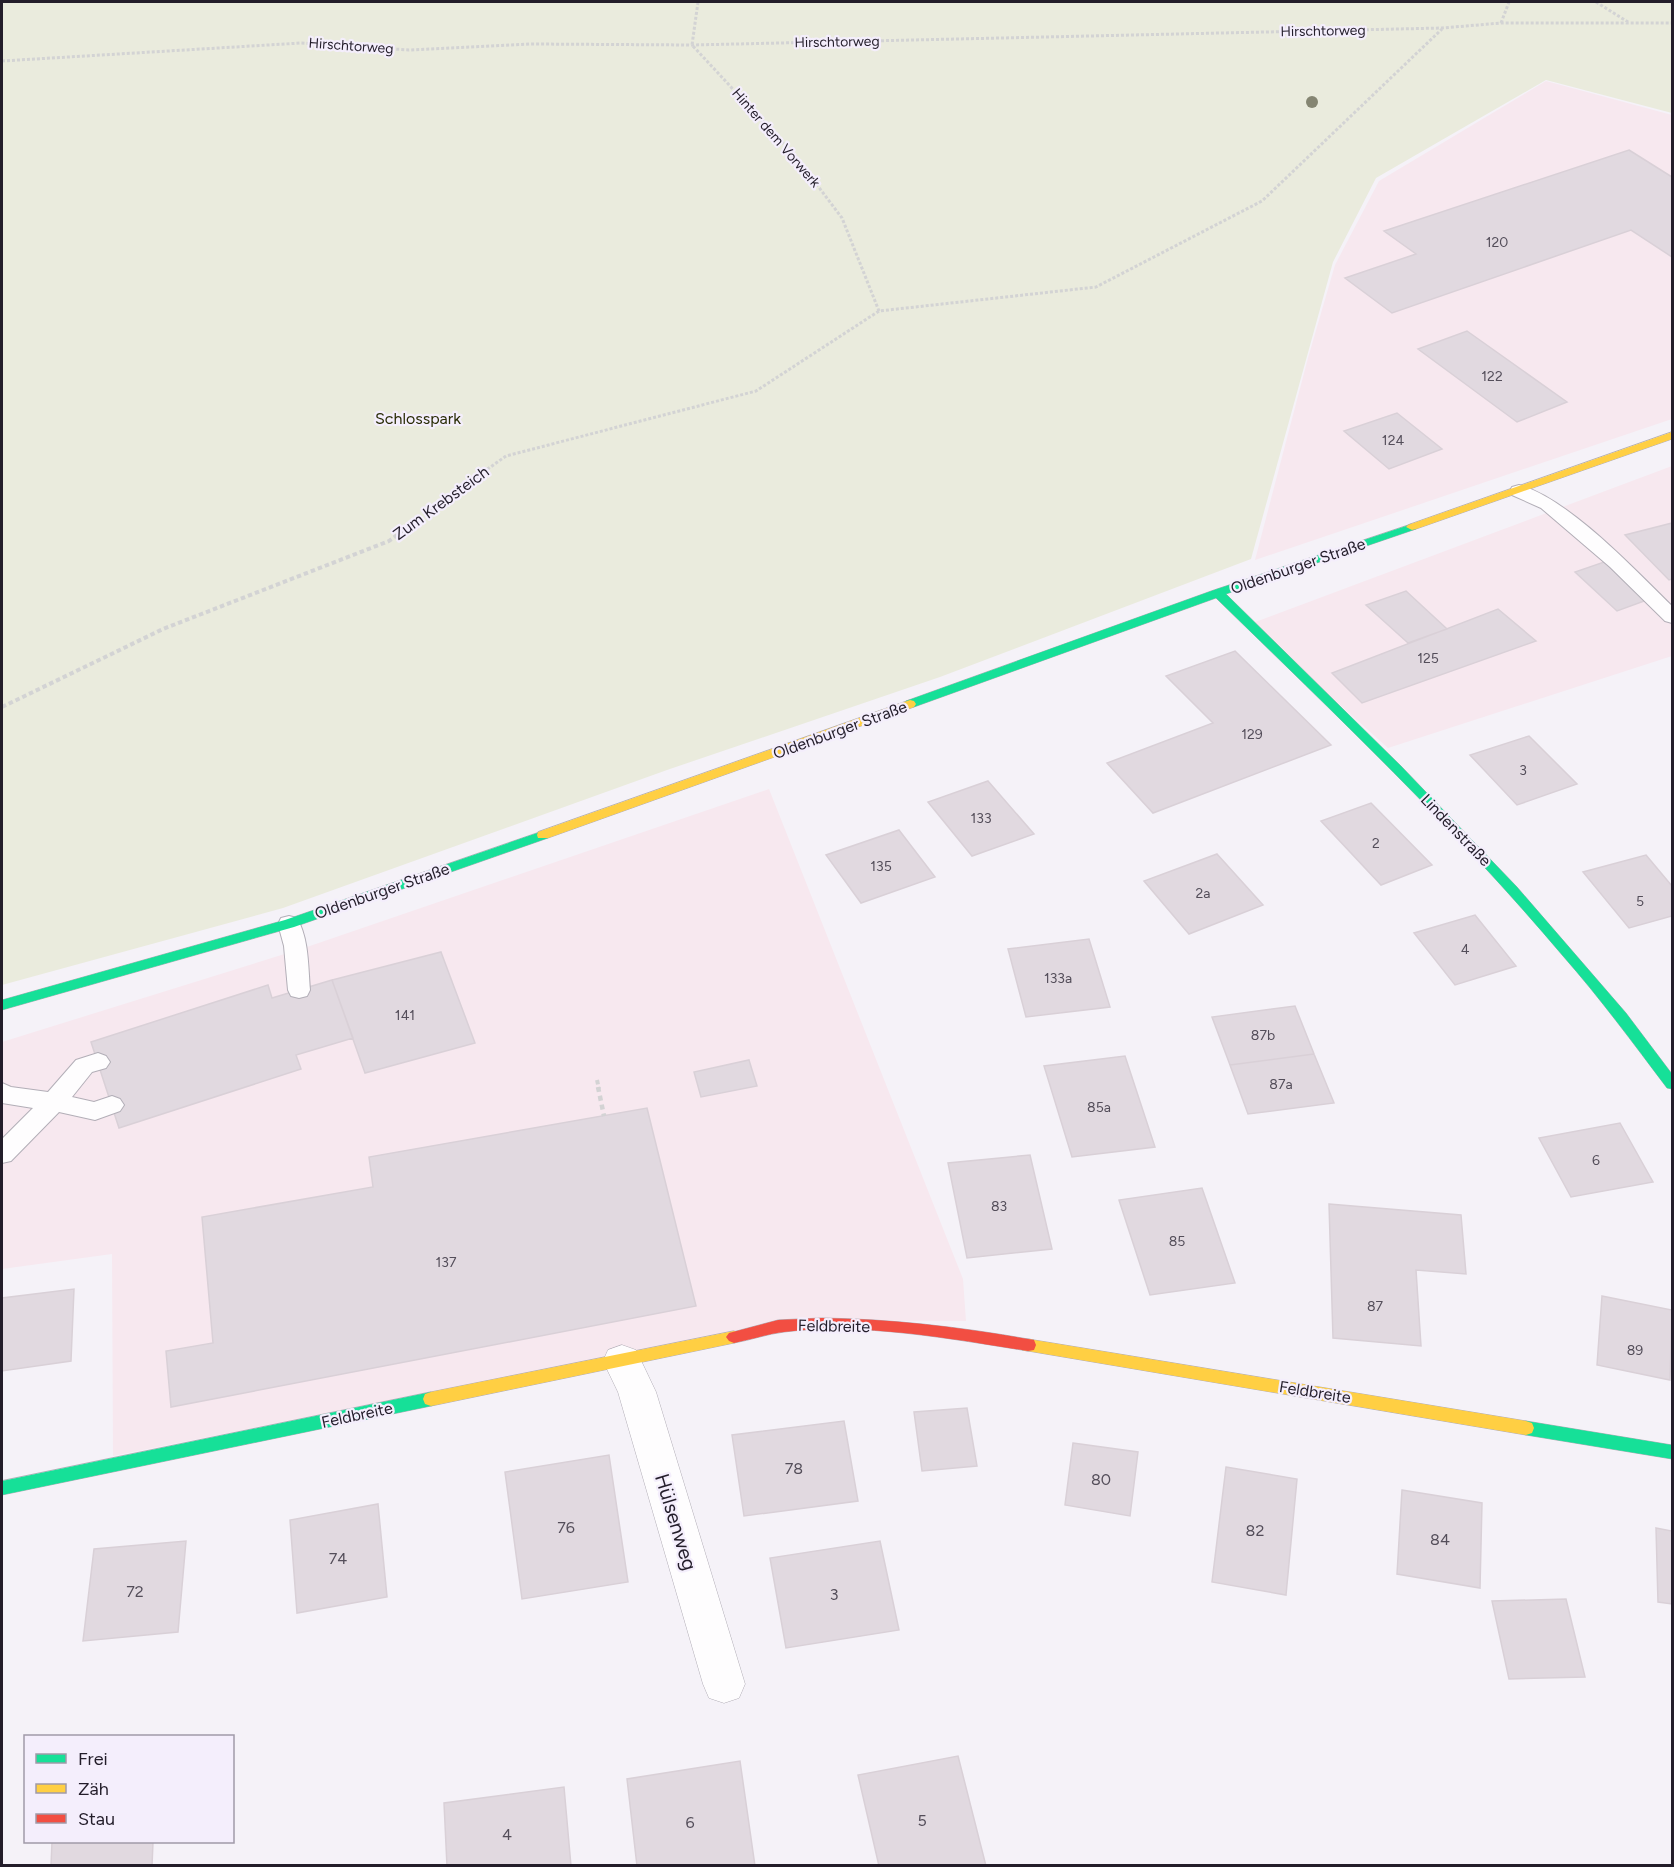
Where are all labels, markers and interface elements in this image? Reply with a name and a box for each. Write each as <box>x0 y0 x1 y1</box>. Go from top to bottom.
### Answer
street label: Hirschtorweg <box>1280 22 1366 40</box>
street label: Hirschtorweg <box>794 33 880 51</box>
street label: Hirschtorweg <box>308 35 394 57</box>
street label: Hinter dem Vorwerk <box>728 85 824 191</box>
house number: 120 <box>1486 234 1508 251</box>
house number: 122 <box>1481 368 1503 385</box>
park label: Schlosspark <box>375 409 461 428</box>
house number: 124 <box>1382 432 1404 449</box>
street label: Zum Krebsteich <box>390 462 493 544</box>
street label: Oldenburger Straße <box>1228 534 1368 598</box>
house number: 125 <box>1417 650 1439 667</box>
street label: Oldenburger Straße <box>770 697 910 763</box>
house number: 129 <box>1241 726 1263 743</box>
house number: 3 <box>1519 762 1527 779</box>
street label: Lindenstraße <box>1417 790 1495 870</box>
house number: 133 <box>970 810 992 827</box>
house number: 2 <box>1372 835 1380 852</box>
house number: 135 <box>870 858 892 875</box>
street label: Oldenburger Straße <box>312 859 452 923</box>
house number: 2a <box>1196 885 1210 902</box>
house number: 5 <box>1636 893 1644 910</box>
house number: 4 <box>1461 941 1470 958</box>
house number: 133a <box>1044 970 1072 987</box>
house number: 141 <box>395 1007 415 1024</box>
house number: 87b <box>1251 1027 1275 1044</box>
house number: 87a <box>1269 1076 1293 1093</box>
house number: 85a <box>1087 1099 1111 1116</box>
house number: 6 <box>1592 1152 1600 1169</box>
house number: 83 <box>991 1198 1007 1215</box>
house number: 85 <box>1169 1233 1185 1250</box>
house number: 137 <box>436 1254 457 1271</box>
house number: 87 <box>1367 1298 1384 1315</box>
street label: Feldbreite <box>798 1316 871 1336</box>
house number: 89 <box>1627 1342 1643 1359</box>
street label: Feldbreite <box>1278 1377 1352 1407</box>
street label: Feldbreite <box>320 1398 395 1432</box>
house number: 78 <box>785 1459 803 1478</box>
house number: 80 <box>1091 1470 1111 1489</box>
street label: Hülsenweg <box>650 1471 702 1573</box>
house number: 76 <box>557 1518 575 1537</box>
house number: 82 <box>1246 1521 1264 1540</box>
house number: 84 <box>1430 1530 1450 1549</box>
house number: 74 <box>329 1549 347 1568</box>
house number: 72 <box>126 1582 144 1601</box>
house number: 3 <box>830 1585 838 1604</box>
legend <box>24 1735 234 1843</box>
text: Frei <box>78 1748 108 1770</box>
text: Zäh <box>78 1778 109 1800</box>
text: Stau <box>78 1808 115 1830</box>
house number: 5 <box>917 1811 927 1830</box>
house number: 6 <box>685 1813 695 1832</box>
house number: 4 <box>502 1825 512 1844</box>

